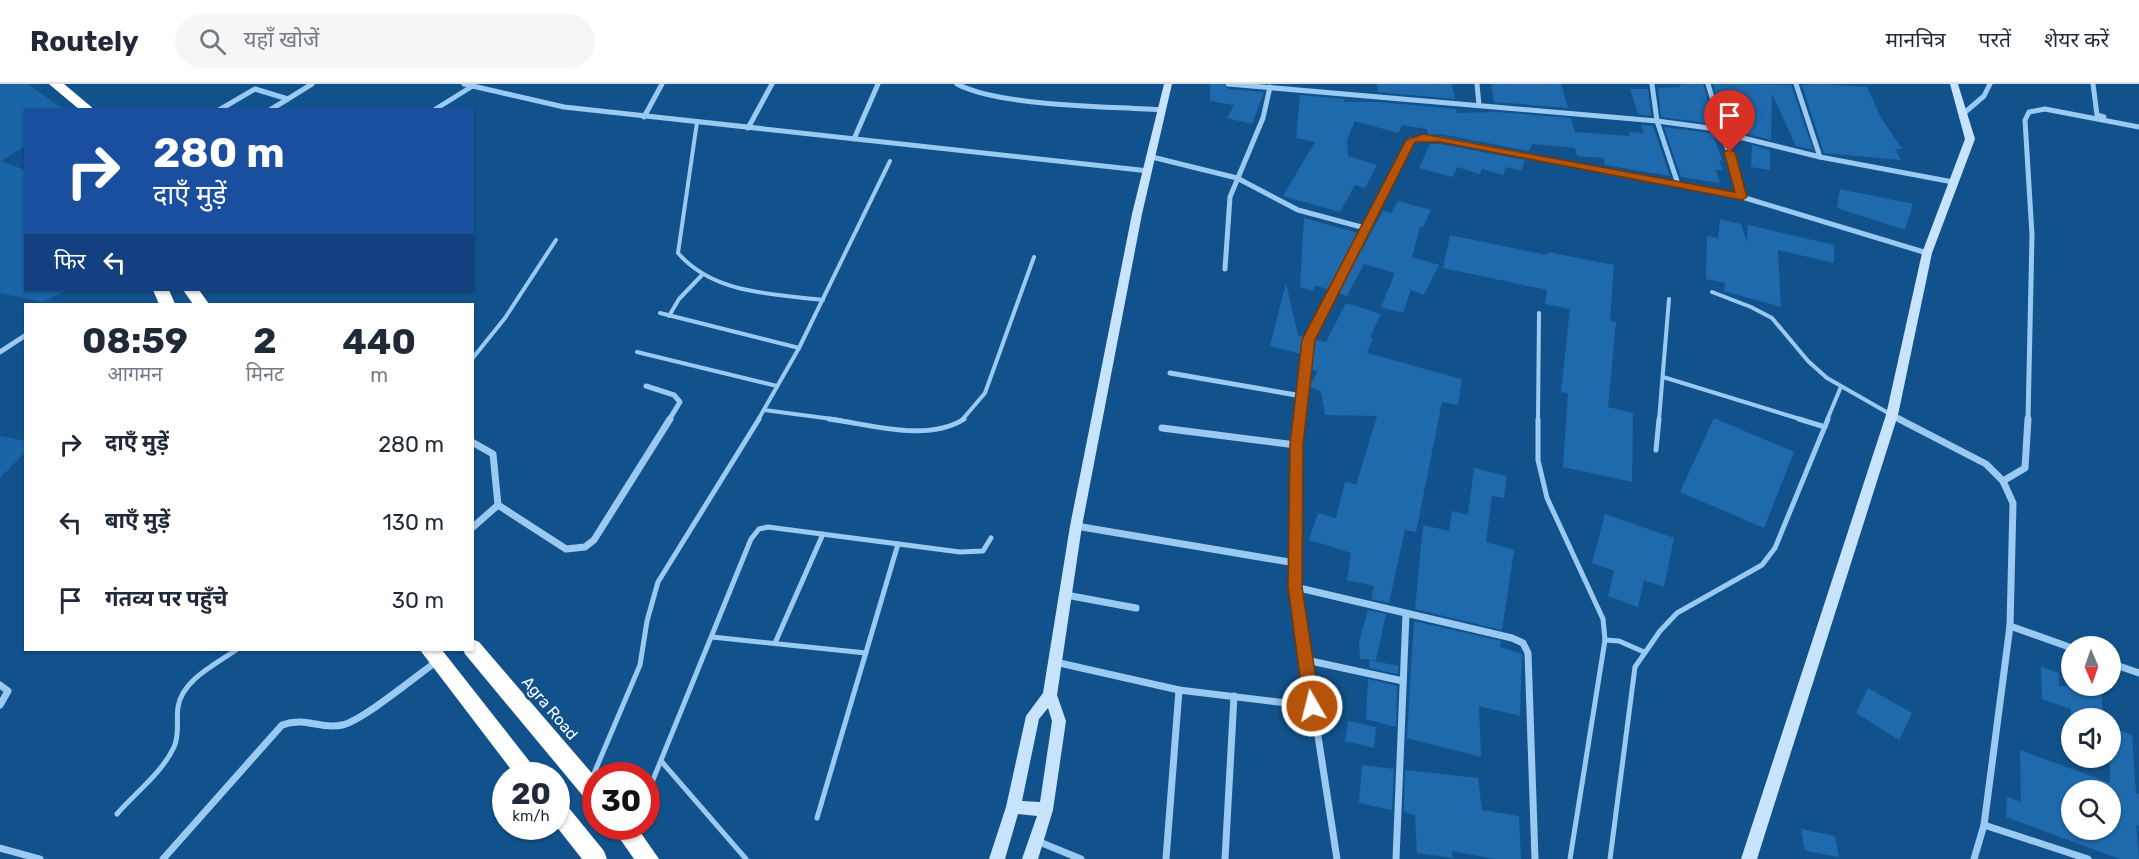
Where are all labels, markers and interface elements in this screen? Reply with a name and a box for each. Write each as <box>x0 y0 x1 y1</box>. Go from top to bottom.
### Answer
search box <box>175 14 595 68</box>
text: Routely <box>30 25 139 58</box>
icon: search <box>196 25 229 58</box>
text: यहाँ खोजें <box>244 26 319 53</box>
text: मानचित्र <box>1886 27 1946 52</box>
text: परतें <box>1979 27 2011 52</box>
text: शेयर करें <box>2044 27 2109 52</box>
pin <box>1704 90 1755 152</box>
icon: arrive <box>1713 99 1746 132</box>
text: 280 m <box>153 128 285 178</box>
icon: right <box>54 132 132 210</box>
text: दाएँ मुड़ें <box>153 179 226 211</box>
icon: left <box>98 246 131 279</box>
text: फिर <box>54 248 86 275</box>
text: 08:59 <box>82 319 188 362</box>
text: 2 <box>253 319 277 362</box>
text: 440 <box>342 320 416 363</box>
text: आगमन <box>108 362 162 386</box>
text: मिनट <box>246 362 284 386</box>
text: m <box>370 363 388 387</box>
icon: right <box>54 428 87 461</box>
text: दाएँ मुड़ें <box>105 429 169 456</box>
text: 280 m <box>378 431 444 458</box>
icon: left <box>54 506 87 539</box>
text: बाएँ मुड़ें <box>105 507 170 534</box>
text: 130 m <box>382 509 444 536</box>
icon: arrive <box>54 584 87 617</box>
text: गंतव्य पर पहुँचे <box>105 585 227 612</box>
text: 30 m <box>392 587 444 614</box>
north arrow <box>2061 636 2121 696</box>
map controls <box>2061 636 2121 840</box>
street label: Agra Road <box>518 672 582 744</box>
position arrow <box>1280 674 1344 738</box>
button: sound <box>2061 708 2121 768</box>
speed limit sign: 30 <box>582 762 660 840</box>
text: 20 <box>511 776 551 812</box>
button: search <box>2061 780 2121 840</box>
text: km/h <box>512 807 550 825</box>

